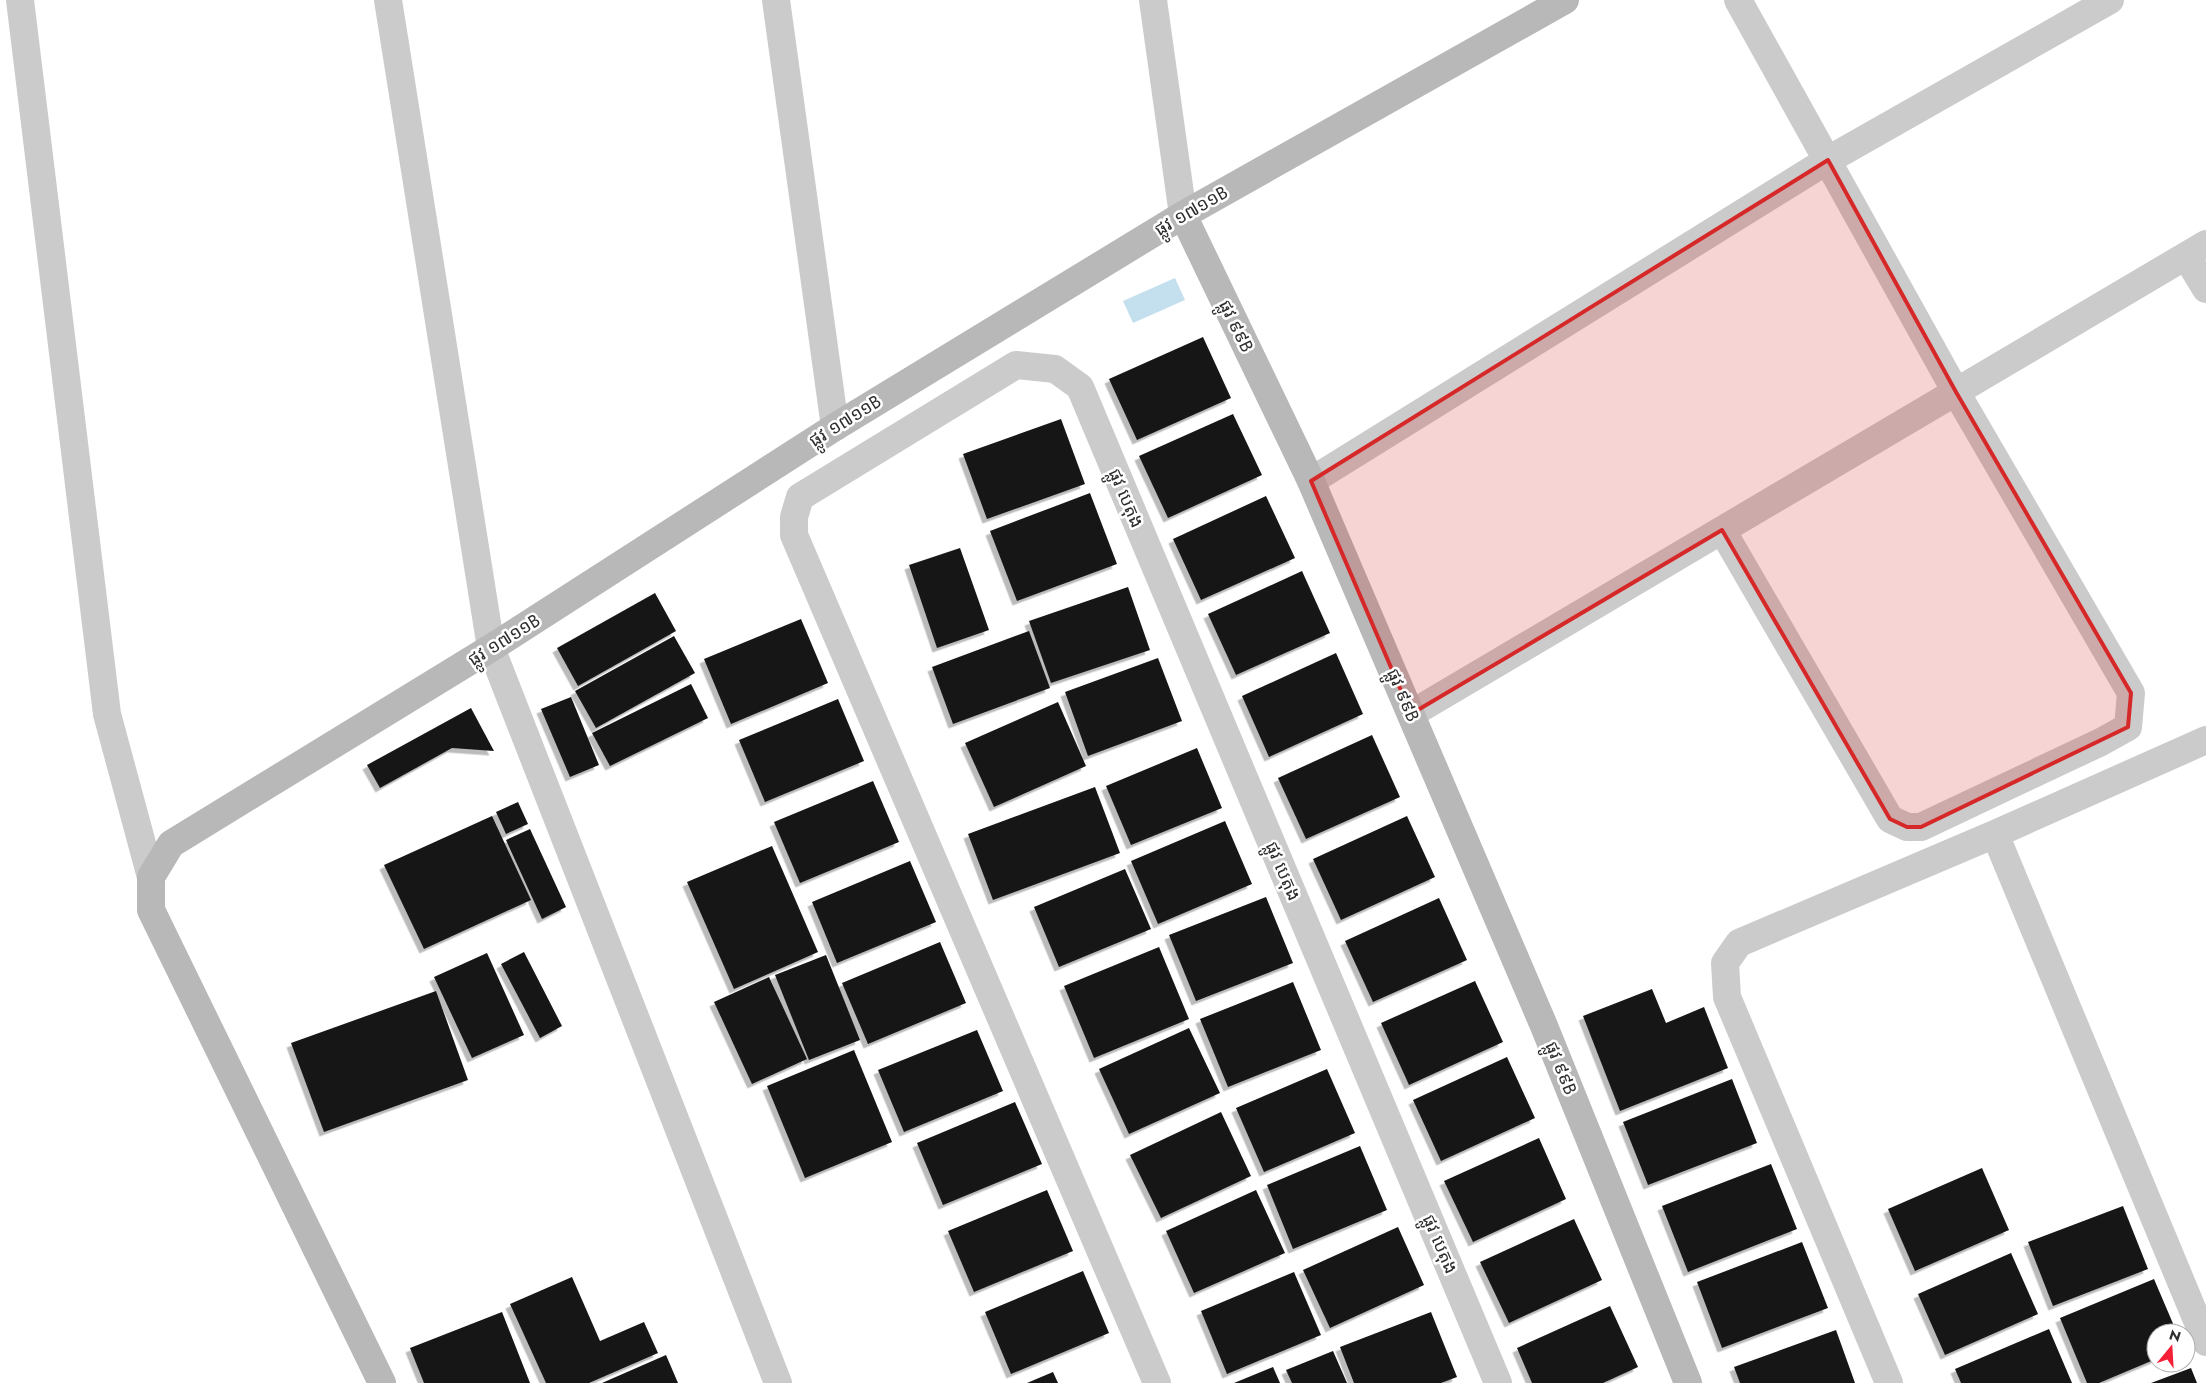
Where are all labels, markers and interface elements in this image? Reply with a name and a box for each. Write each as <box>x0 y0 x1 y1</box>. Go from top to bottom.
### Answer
street label: ផ្លូវ ១៧១១B <box>1149 179 1234 245</box>
street label: ផ្លូវ ៩៩B <box>1209 295 1260 358</box>
street label: ផ្លូវ ១៧១១B <box>804 388 888 456</box>
street label: ផ្លូវ បេតុង <box>1099 464 1150 533</box>
street label: ផ្លូវ ១៧១១B <box>463 607 547 675</box>
street label: ផ្លូវ ៩៩B <box>1377 664 1426 727</box>
street label: ផ្លូវ បេតុង <box>1256 837 1307 906</box>
street label: ផ្លូវ ៩៩B <box>1535 1037 1583 1100</box>
street label: ផ្លូវ បេតុង <box>1413 1210 1464 1279</box>
north arrow <box>2146 1323 2196 1373</box>
text: N <box>2167 1324 2183 1347</box>

